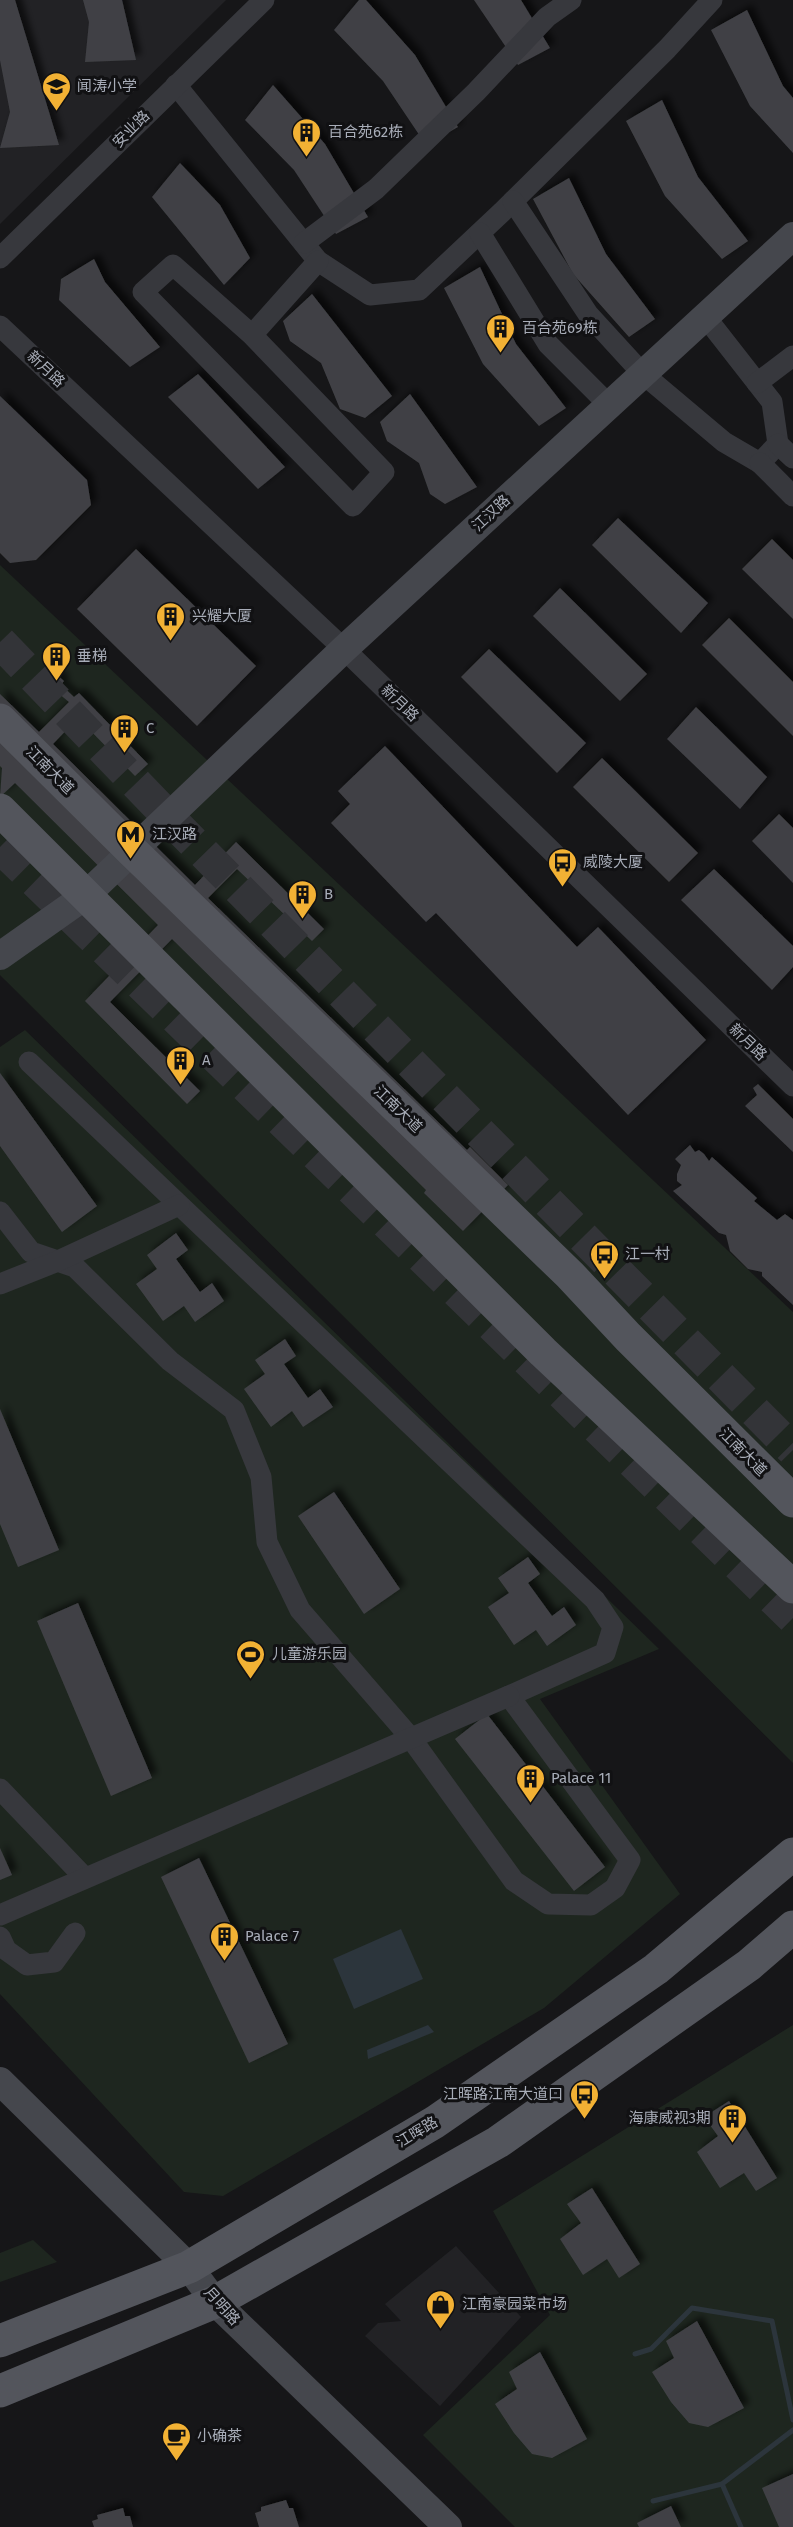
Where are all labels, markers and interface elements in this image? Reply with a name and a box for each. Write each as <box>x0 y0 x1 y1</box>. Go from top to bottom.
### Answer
school or university icon: 闻涛小学 <box>40 70 72 112</box>
place label: 闻涛小学 <box>77 77 137 95</box>
street label: 安业路 <box>109 107 153 151</box>
building icon: 百合苑62栋 <box>291 116 323 158</box>
place label: 百合苑62栋 <box>328 123 403 141</box>
building icon: 百合苑69栋 <box>485 312 517 354</box>
place label: 百合苑69栋 <box>522 319 598 337</box>
street label: 新月路 <box>23 347 69 391</box>
street label: 江汉路 <box>468 491 514 535</box>
building icon: 兴耀大厦 <box>155 600 187 642</box>
place label: 兴耀大厦 <box>192 607 252 625</box>
building icon: 垂梯 <box>40 640 72 682</box>
place label: 垂梯 <box>77 647 107 665</box>
street label: 新月路 <box>378 681 422 725</box>
building icon: C <box>109 712 141 754</box>
place label: C <box>146 719 155 737</box>
street label: 江南大道 <box>22 742 78 798</box>
metro station icon: 江汉路 <box>115 818 147 860</box>
place label: 江汉路 <box>152 825 197 843</box>
bus stop icon: 威陵大厦 <box>546 846 578 888</box>
place label: 威陵大厦 <box>583 853 643 871</box>
building icon: B <box>287 878 319 920</box>
place label: B <box>324 885 333 903</box>
street label: 新月路 <box>726 1020 770 1064</box>
building icon: A <box>165 1044 197 1086</box>
place label: A <box>202 1051 211 1069</box>
street label: 江南大道 <box>370 1082 426 1136</box>
bus stop icon: 江一村 <box>588 1238 620 1280</box>
place label: 江一村 <box>625 1245 670 1263</box>
street label: 江南大道 <box>715 1424 771 1480</box>
sports icon: 儿童游乐园 <box>235 1638 267 1680</box>
place label: 儿童游乐园 <box>272 1645 347 1663</box>
building icon: Palace 11 <box>514 1762 546 1804</box>
place label: Palace 11 <box>551 1769 611 1787</box>
building icon: Palace 7 <box>208 1920 240 1962</box>
place label: Palace 7 <box>245 1927 299 1945</box>
bus stop icon: 江晖路江南大道口 <box>568 2078 600 2120</box>
place label: 江晖路江南大道口 <box>443 2085 563 2103</box>
building icon: 海康威视3期 <box>716 2102 748 2144</box>
place label: 海康威视3期 <box>629 2109 711 2127</box>
street label: 江晖路 <box>393 2113 441 2151</box>
street label: 月明路 <box>200 2283 244 2329</box>
shop icon: 江南豪园菜市场 <box>425 2288 457 2330</box>
place label: 江南豪园菜市场 <box>462 2295 567 2313</box>
cafe icon: 小确茶 <box>160 2420 192 2462</box>
place label: 小确茶 <box>197 2427 242 2445</box>

